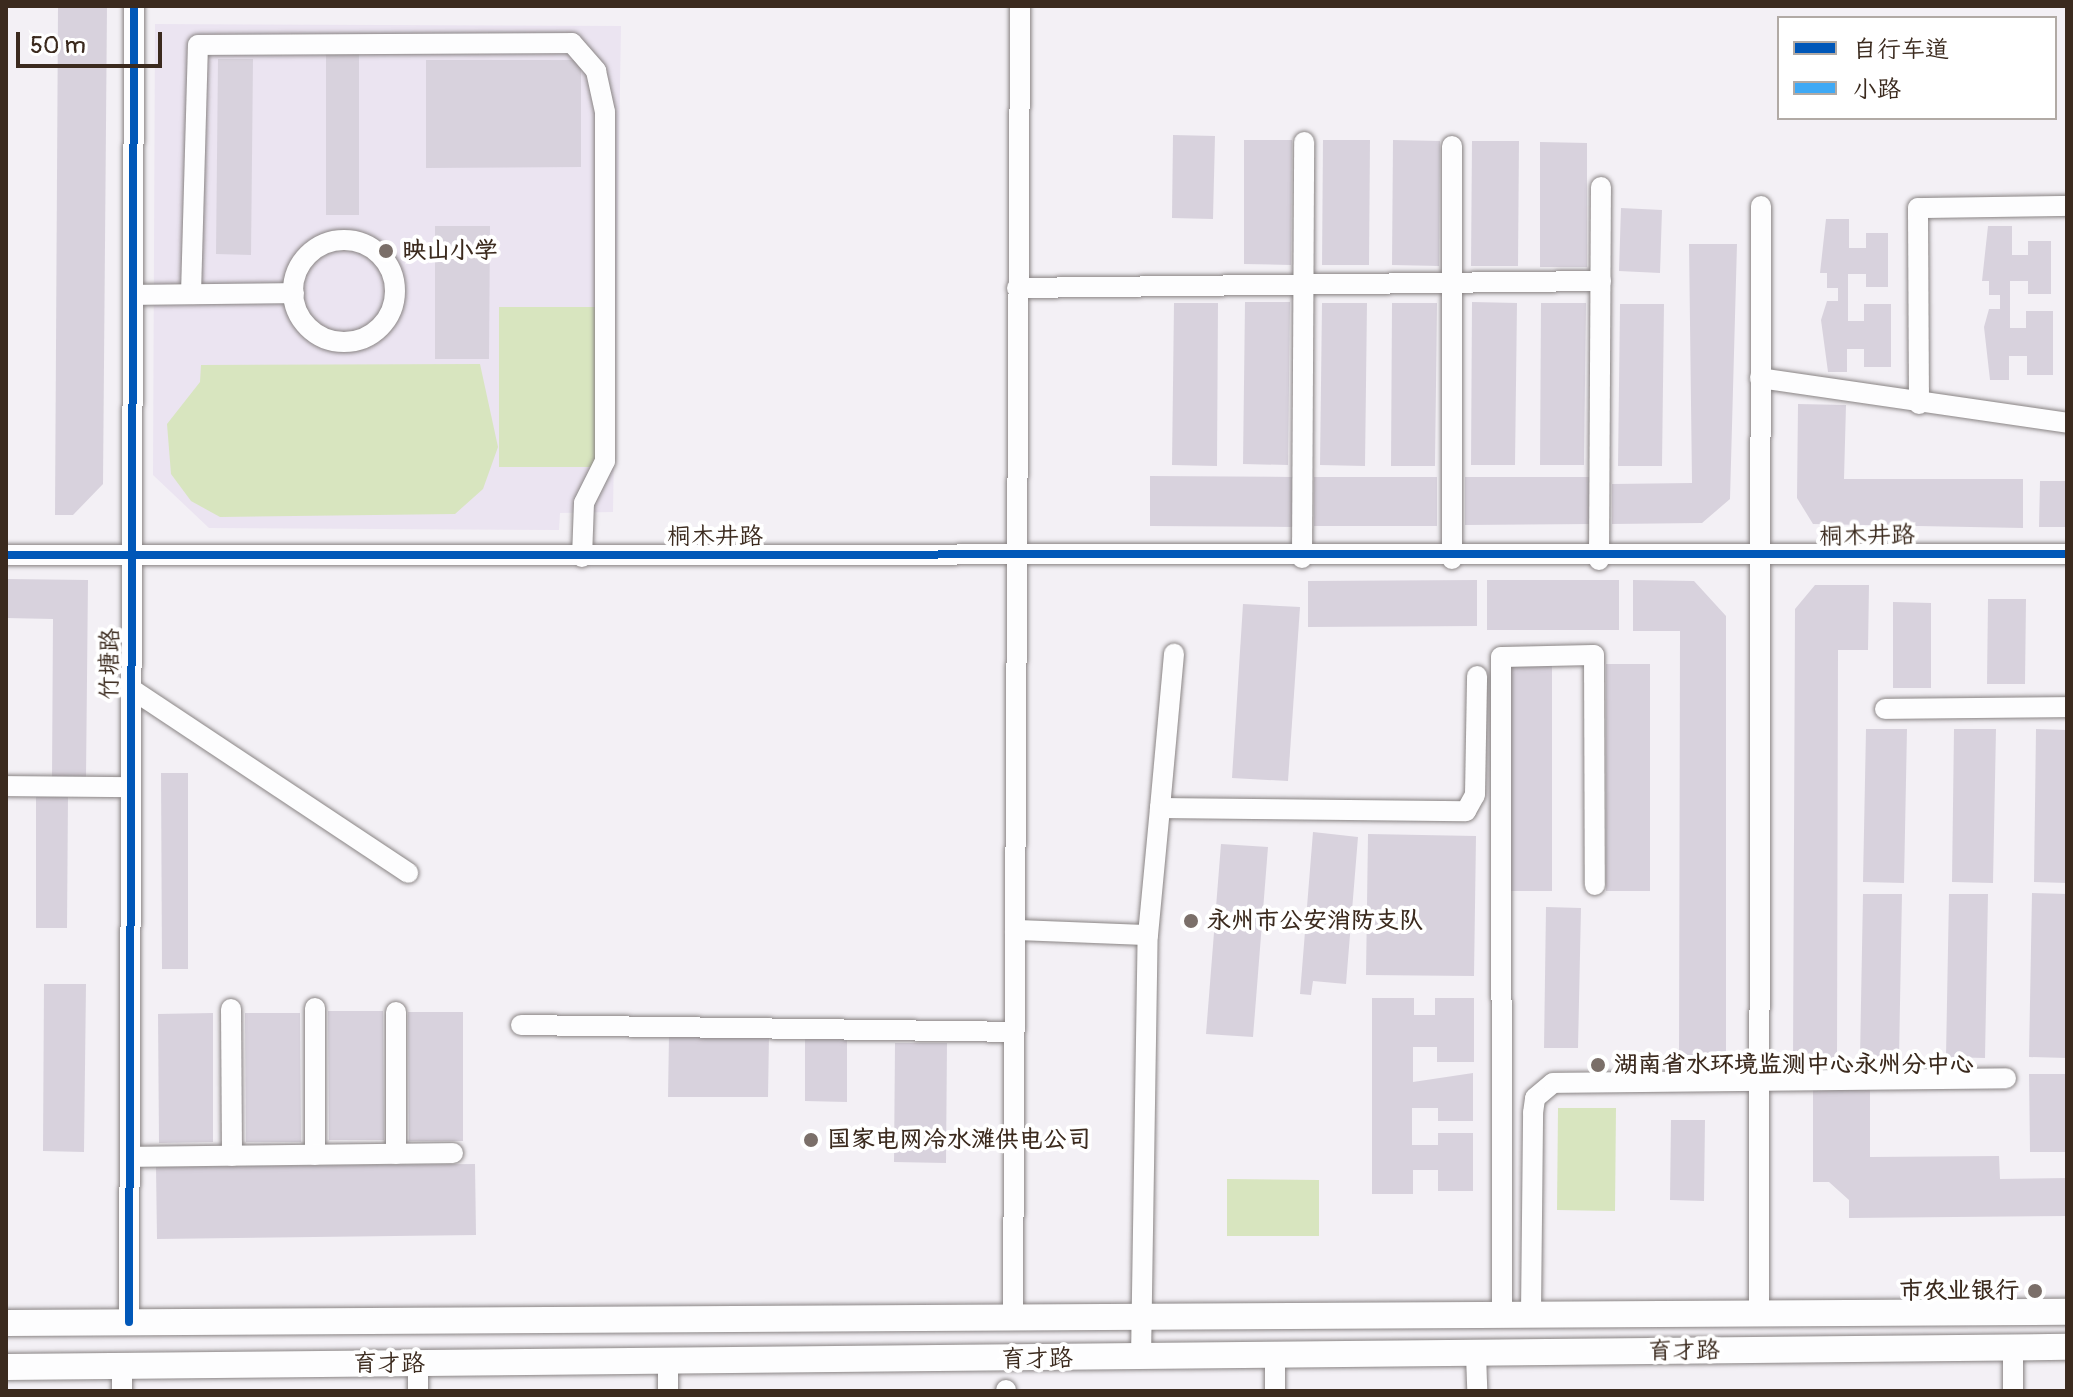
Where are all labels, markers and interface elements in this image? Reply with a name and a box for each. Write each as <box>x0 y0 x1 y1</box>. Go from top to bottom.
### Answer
scale bar <box>20 16 166 66</box>
legend <box>1777 16 2057 120</box>
text: 50 m <box>30 31 86 60</box>
text: 自行车道 <box>1853 35 1949 64</box>
text: 小路 <box>1853 75 1901 104</box>
place label: 映山小学 <box>402 237 498 265</box>
marker: 映山小学 <box>377 242 395 260</box>
street label: 桐木井路 <box>1819 521 1915 551</box>
street label: 桐木井路 <box>667 523 763 551</box>
street label: 竹塘路 <box>95 628 125 700</box>
place label: 永州市公安消防支队 <box>1207 907 1423 935</box>
marker: 永州市公安消防支队 <box>1182 912 1200 930</box>
place label: 湖南省水环境监测中心永州分中心 <box>1614 1051 1974 1079</box>
marker: 湖南省水环境监测中心永州分中心 <box>1589 1056 1607 1074</box>
place label: 国家电网冷水滩供电公司 <box>827 1126 1091 1154</box>
marker: 国家电网冷水滩供电公司 <box>802 1131 820 1149</box>
place label: 市农业银行 <box>1899 1277 2019 1305</box>
marker: 市农业银行 <box>2026 1282 2044 1300</box>
street label: 育才路 <box>1648 1336 1720 1366</box>
street label: 育才路 <box>1001 1344 1073 1374</box>
street label: 育才路 <box>353 1350 425 1378</box>

